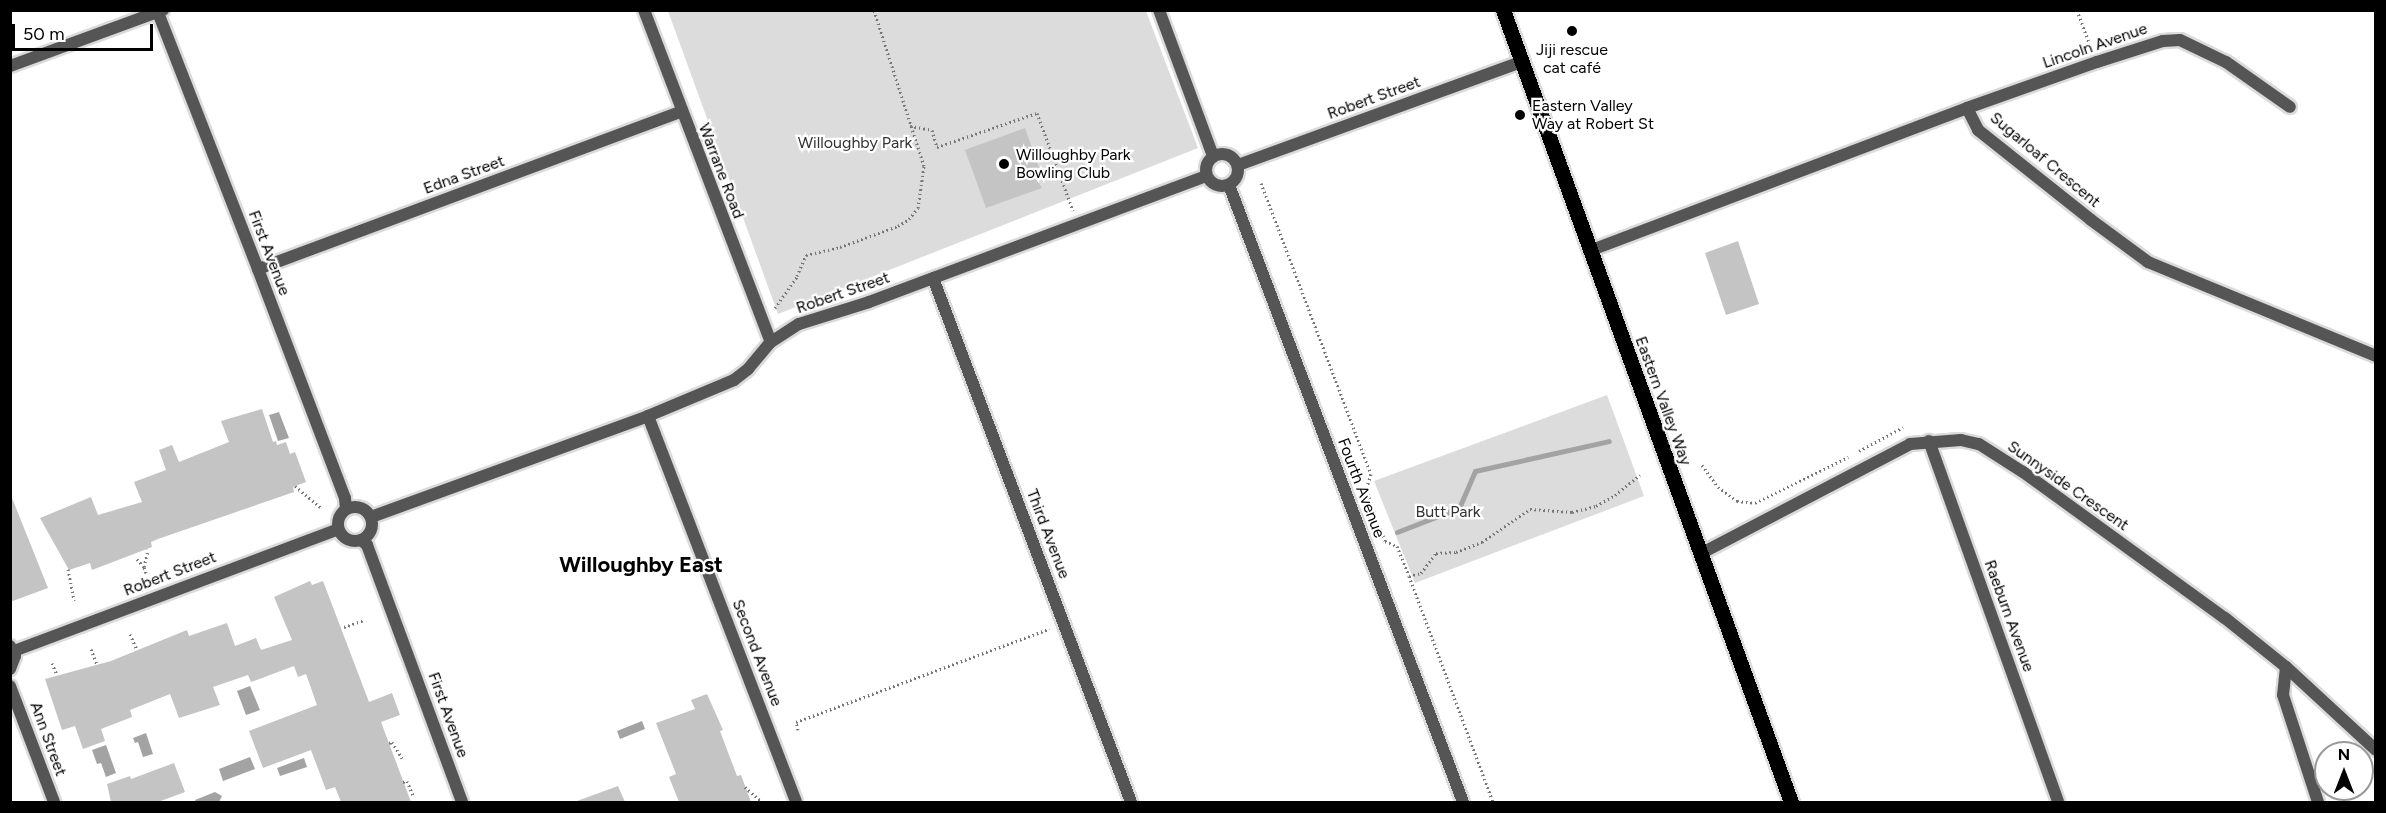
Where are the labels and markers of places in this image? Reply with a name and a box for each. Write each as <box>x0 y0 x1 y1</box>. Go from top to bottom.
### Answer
marker: Jiji rescue cat café <box>1565 24 1579 38</box>
place label: Jiji rescue cat café <box>1536 40 1608 78</box>
place label: Eastern Valley Way at Robert St <box>1532 96 1654 134</box>
marker: Eastern Valley Way at Robert St <box>1513 108 1527 122</box>
place label: Willoughby Park Bowling Club <box>1016 145 1131 183</box>
marker: Willoughby Park Bowling Club <box>997 157 1011 171</box>

